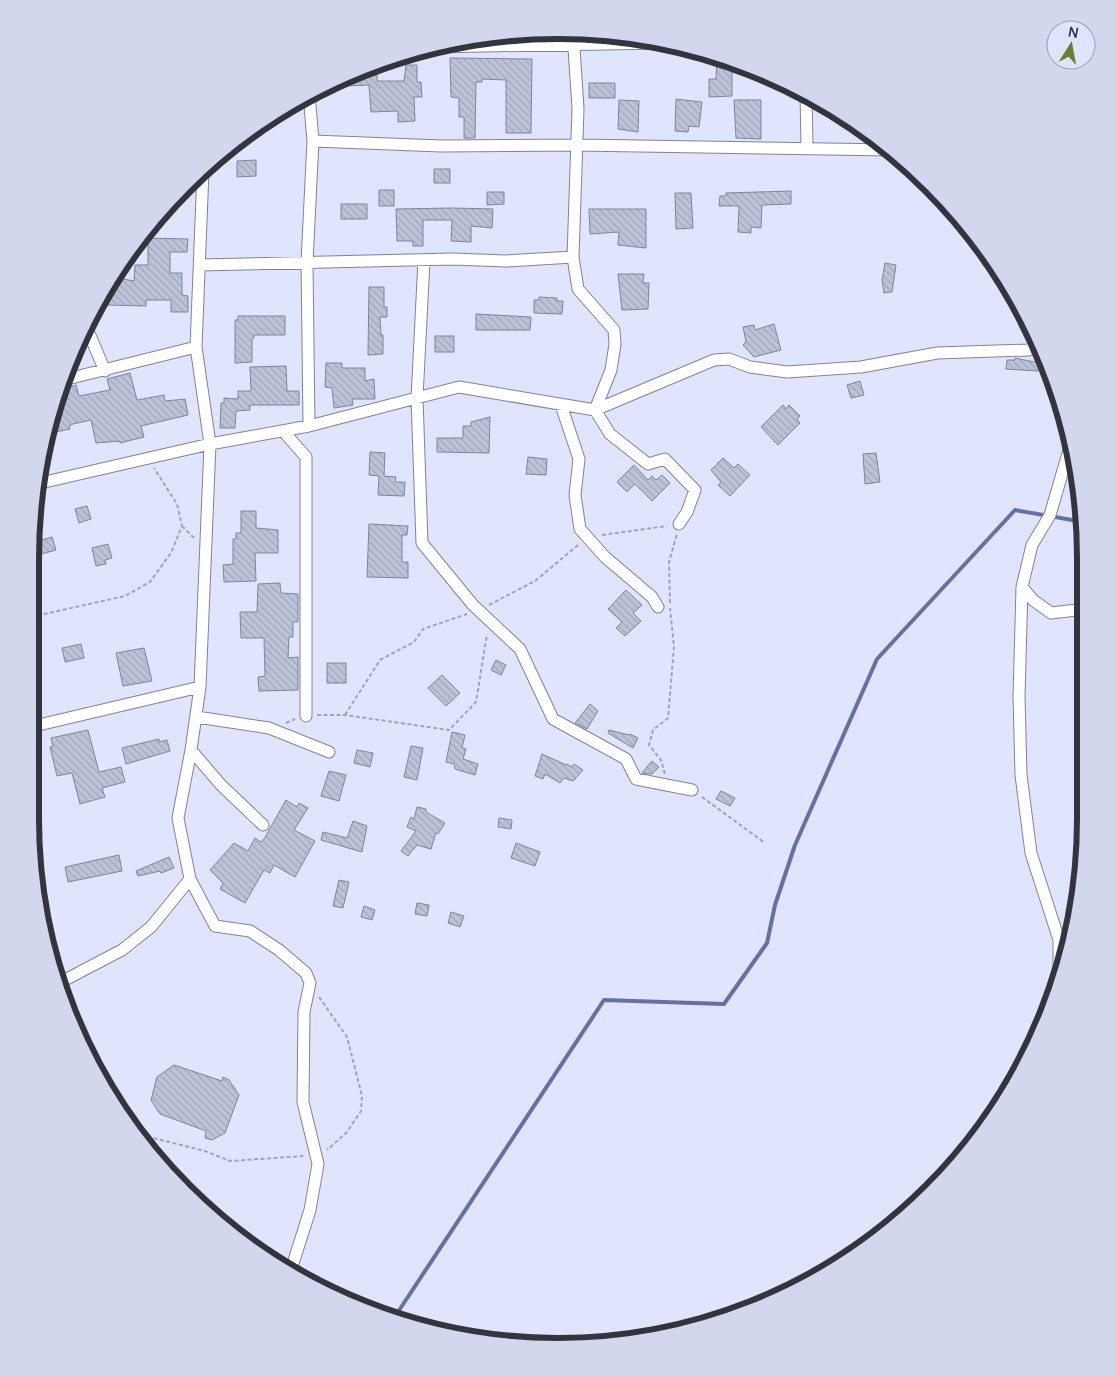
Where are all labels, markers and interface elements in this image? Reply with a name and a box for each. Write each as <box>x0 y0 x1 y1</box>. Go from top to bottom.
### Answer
north arrow <box>1046 20 1096 70</box>
text: N <box>1067 21 1080 42</box>

